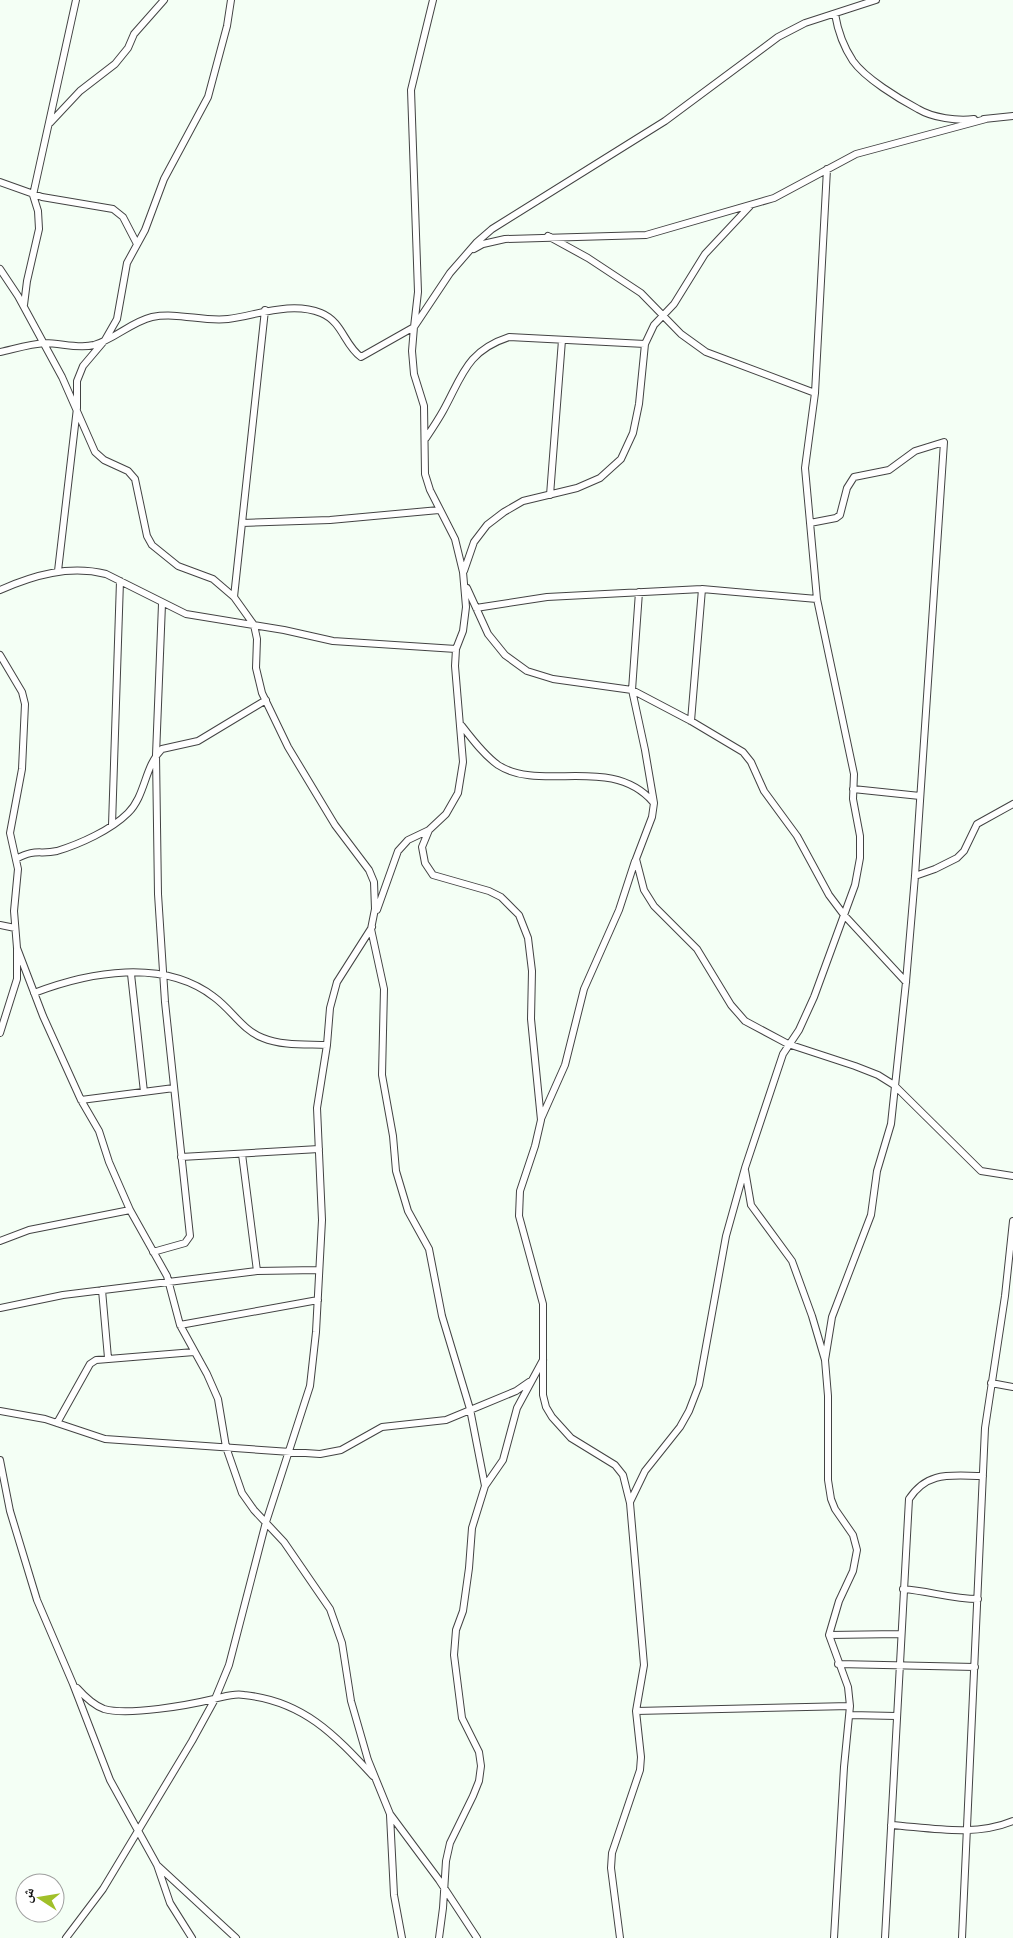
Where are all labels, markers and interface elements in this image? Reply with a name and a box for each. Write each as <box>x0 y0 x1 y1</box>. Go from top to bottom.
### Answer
north arrow <box>15 1873 65 1923</box>
text: ش <box>18 1886 38 1904</box>

